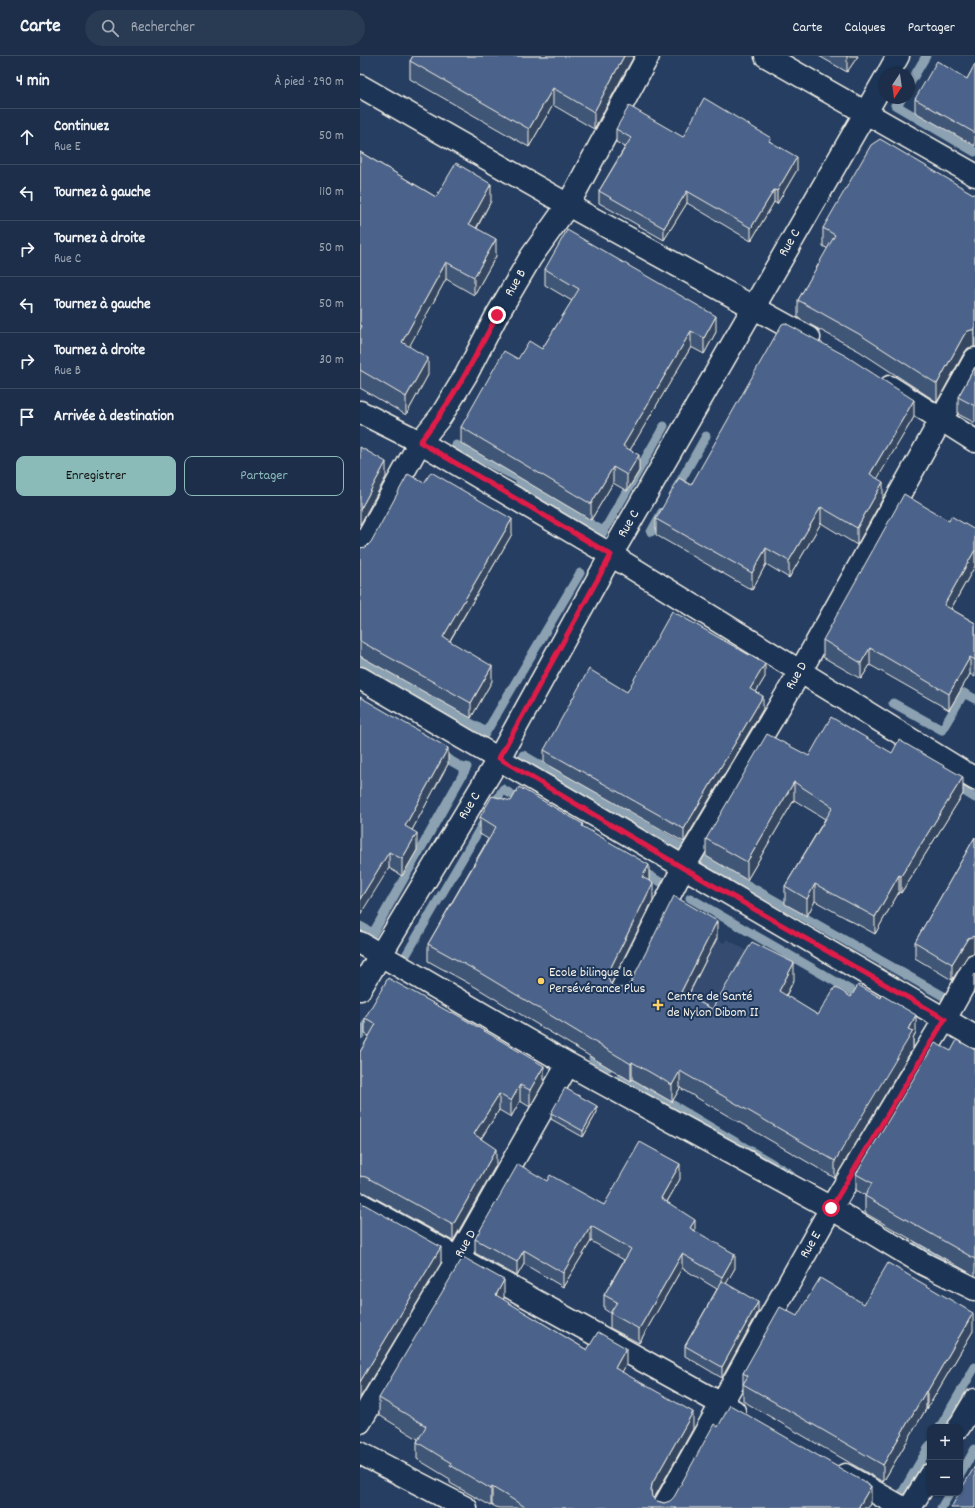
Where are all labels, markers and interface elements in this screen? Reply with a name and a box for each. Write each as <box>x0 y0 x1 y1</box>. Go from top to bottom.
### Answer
search box <box>85 10 365 46</box>
text: Carte <box>20 14 61 41</box>
icon: search <box>99 17 121 39</box>
text: Rechercher <box>131 17 195 39</box>
text: Carte <box>793 18 823 38</box>
text: Calques <box>845 18 886 38</box>
text: Partager <box>908 18 955 38</box>
north arrow <box>879 68 915 104</box>
text: 4 min <box>16 70 50 94</box>
text: À pied · 290 m <box>275 73 344 92</box>
text: Continuez <box>54 116 109 138</box>
icon: ahead <box>16 126 38 148</box>
text: 50 m <box>319 127 344 146</box>
text: Rue E <box>54 138 81 157</box>
icon: left <box>16 182 38 204</box>
text: Tournez à gauche <box>54 182 151 204</box>
text: 110 m <box>319 183 344 202</box>
street label: Rue C <box>774 225 806 261</box>
text: Tournez à droite <box>54 228 145 250</box>
icon: right <box>16 238 38 260</box>
text: 50 m <box>319 239 344 258</box>
text: Rue C <box>54 250 81 269</box>
street label: Rue B <box>500 265 532 301</box>
icon: left <box>16 294 38 316</box>
text: Tournez à gauche <box>54 294 151 316</box>
text: 50 m <box>319 295 344 314</box>
route end <box>488 306 506 324</box>
text: Tournez à droite <box>54 340 145 362</box>
icon: right <box>16 350 38 372</box>
text: 30 m <box>319 351 344 370</box>
text: Rue B <box>54 362 81 381</box>
icon: arrive <box>16 406 38 428</box>
text: Arrivée à destination <box>54 406 174 428</box>
button: Enregistrer <box>16 456 176 496</box>
button: Partager <box>184 456 344 496</box>
street label: Rue C <box>613 506 645 542</box>
street label: Rue D <box>781 658 813 694</box>
street label: Rue C <box>454 788 486 824</box>
place label: Ecole bilingue la Persévérance Plus <box>549 963 645 999</box>
marker: Ecole bilingue la Persévérance Plus <box>536 976 546 986</box>
place label: Centre de Santé de Nylon Dibom II <box>667 987 759 1023</box>
marker: Centre de Santé de Nylon Dibom II <box>652 999 664 1011</box>
route start <box>822 1199 840 1217</box>
street label: Rue D <box>450 1226 482 1262</box>
street label: Rue E <box>795 1227 827 1262</box>
map controls <box>927 1424 963 1496</box>
button: + <box>927 1424 963 1460</box>
button: − <box>927 1460 963 1496</box>

